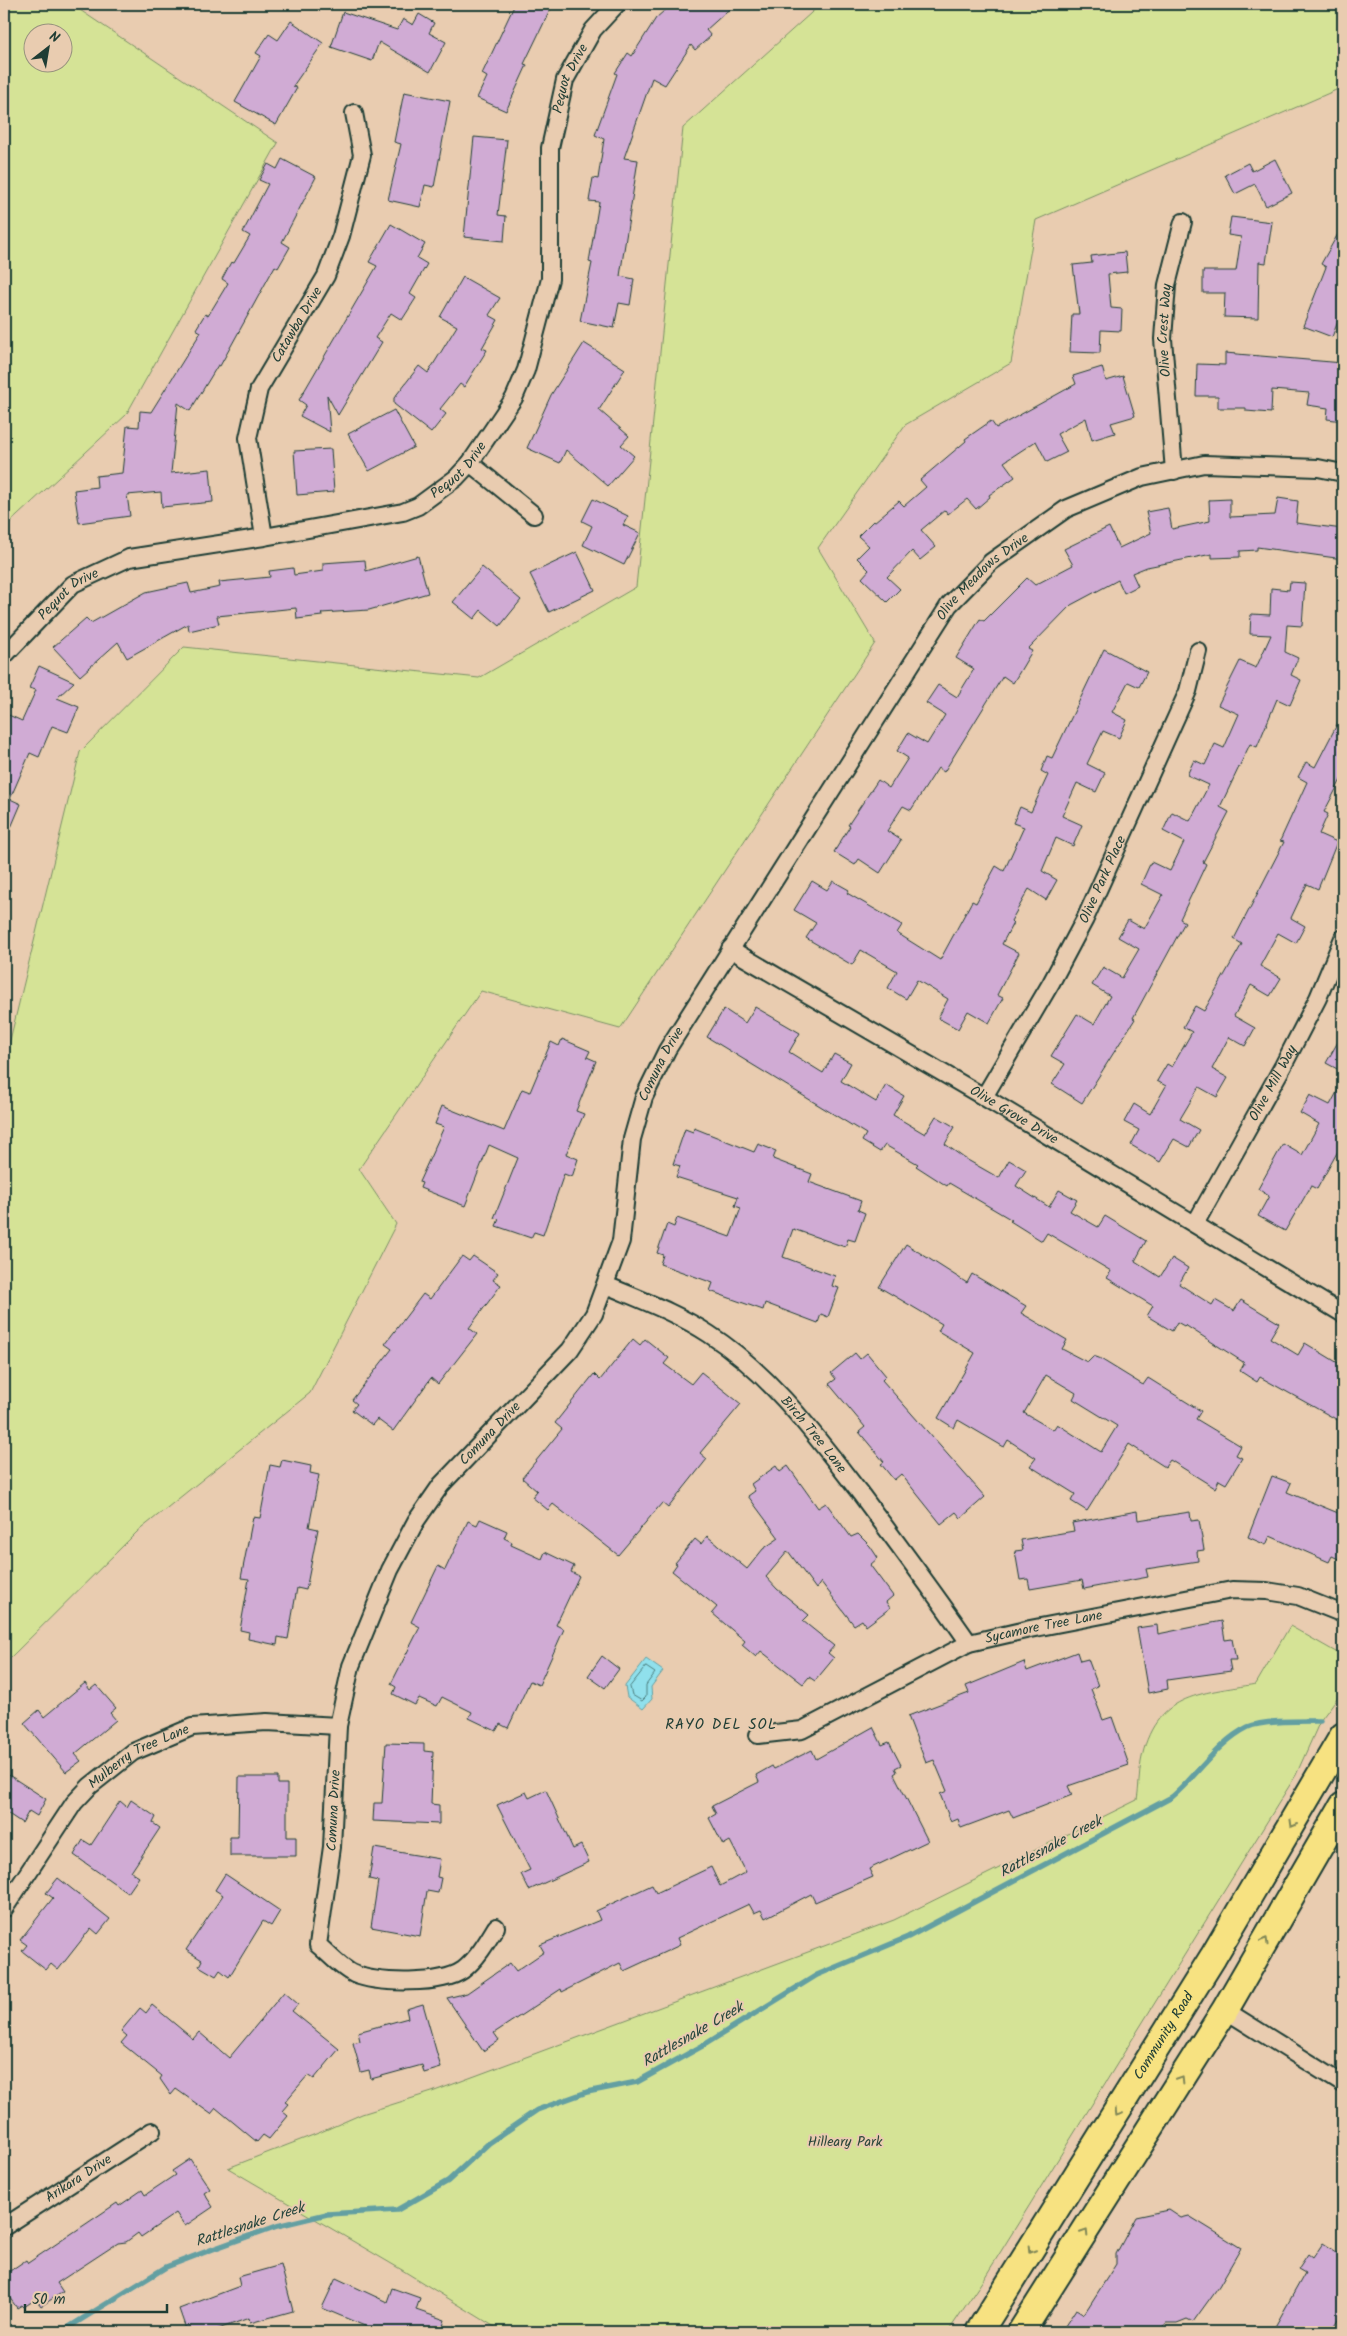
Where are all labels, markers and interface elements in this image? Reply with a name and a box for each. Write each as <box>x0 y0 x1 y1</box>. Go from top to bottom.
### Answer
north arrow <box>22 22 72 72</box>
text: N <box>45 26 64 50</box>
street label: Pequot Drive <box>547 39 595 115</box>
street label: Catawba Drive <box>266 282 329 367</box>
street label: Olive Crest Way <box>1152 283 1178 378</box>
street label: Pequot Drive <box>426 437 493 504</box>
street label: Olive Meadows Drive <box>931 527 1034 625</box>
street label: Pequot Drive <box>33 562 103 625</box>
street label: Olive Park Place <box>1073 831 1133 927</box>
street label: Comuna Drive <box>632 1022 690 1105</box>
street label: Olive Mill Way <box>1243 1041 1303 1125</box>
street label: Olive Grove Drive <box>966 1080 1063 1151</box>
street label: Birch Tree Lane <box>775 1391 852 1479</box>
street label: Comuna Drive <box>454 1396 527 1471</box>
street label: Sycamore Tree Lane <box>983 1604 1105 1650</box>
district label: RAYO DEL SOL <box>665 1713 777 1737</box>
street label: Mulberry Tree Lane <box>83 1718 193 1794</box>
street label: Comuna Drive <box>321 1769 347 1853</box>
water label: Rattlesnake Creek <box>995 1809 1108 1884</box>
one-way arrow <box>1289 1819 1299 1828</box>
one-way arrow <box>1259 1938 1269 1947</box>
street label: Community Road <box>1128 1987 1200 2084</box>
water label: Rattlesnake Creek <box>638 1995 750 2074</box>
one-way arrow <box>1175 2077 1185 2086</box>
one-way arrow <box>1114 2107 1124 2116</box>
park label: Hilleary Park <box>808 2131 883 2153</box>
street label: Arikara Drive <box>41 2148 117 2208</box>
water label: Rattlesnake Creek <box>192 2195 310 2254</box>
one-way arrow <box>1078 2229 1088 2238</box>
one-way arrow <box>1028 2245 1037 2254</box>
scale bar <box>25 2281 168 2313</box>
text: 50 m <box>32 2288 66 2312</box>

